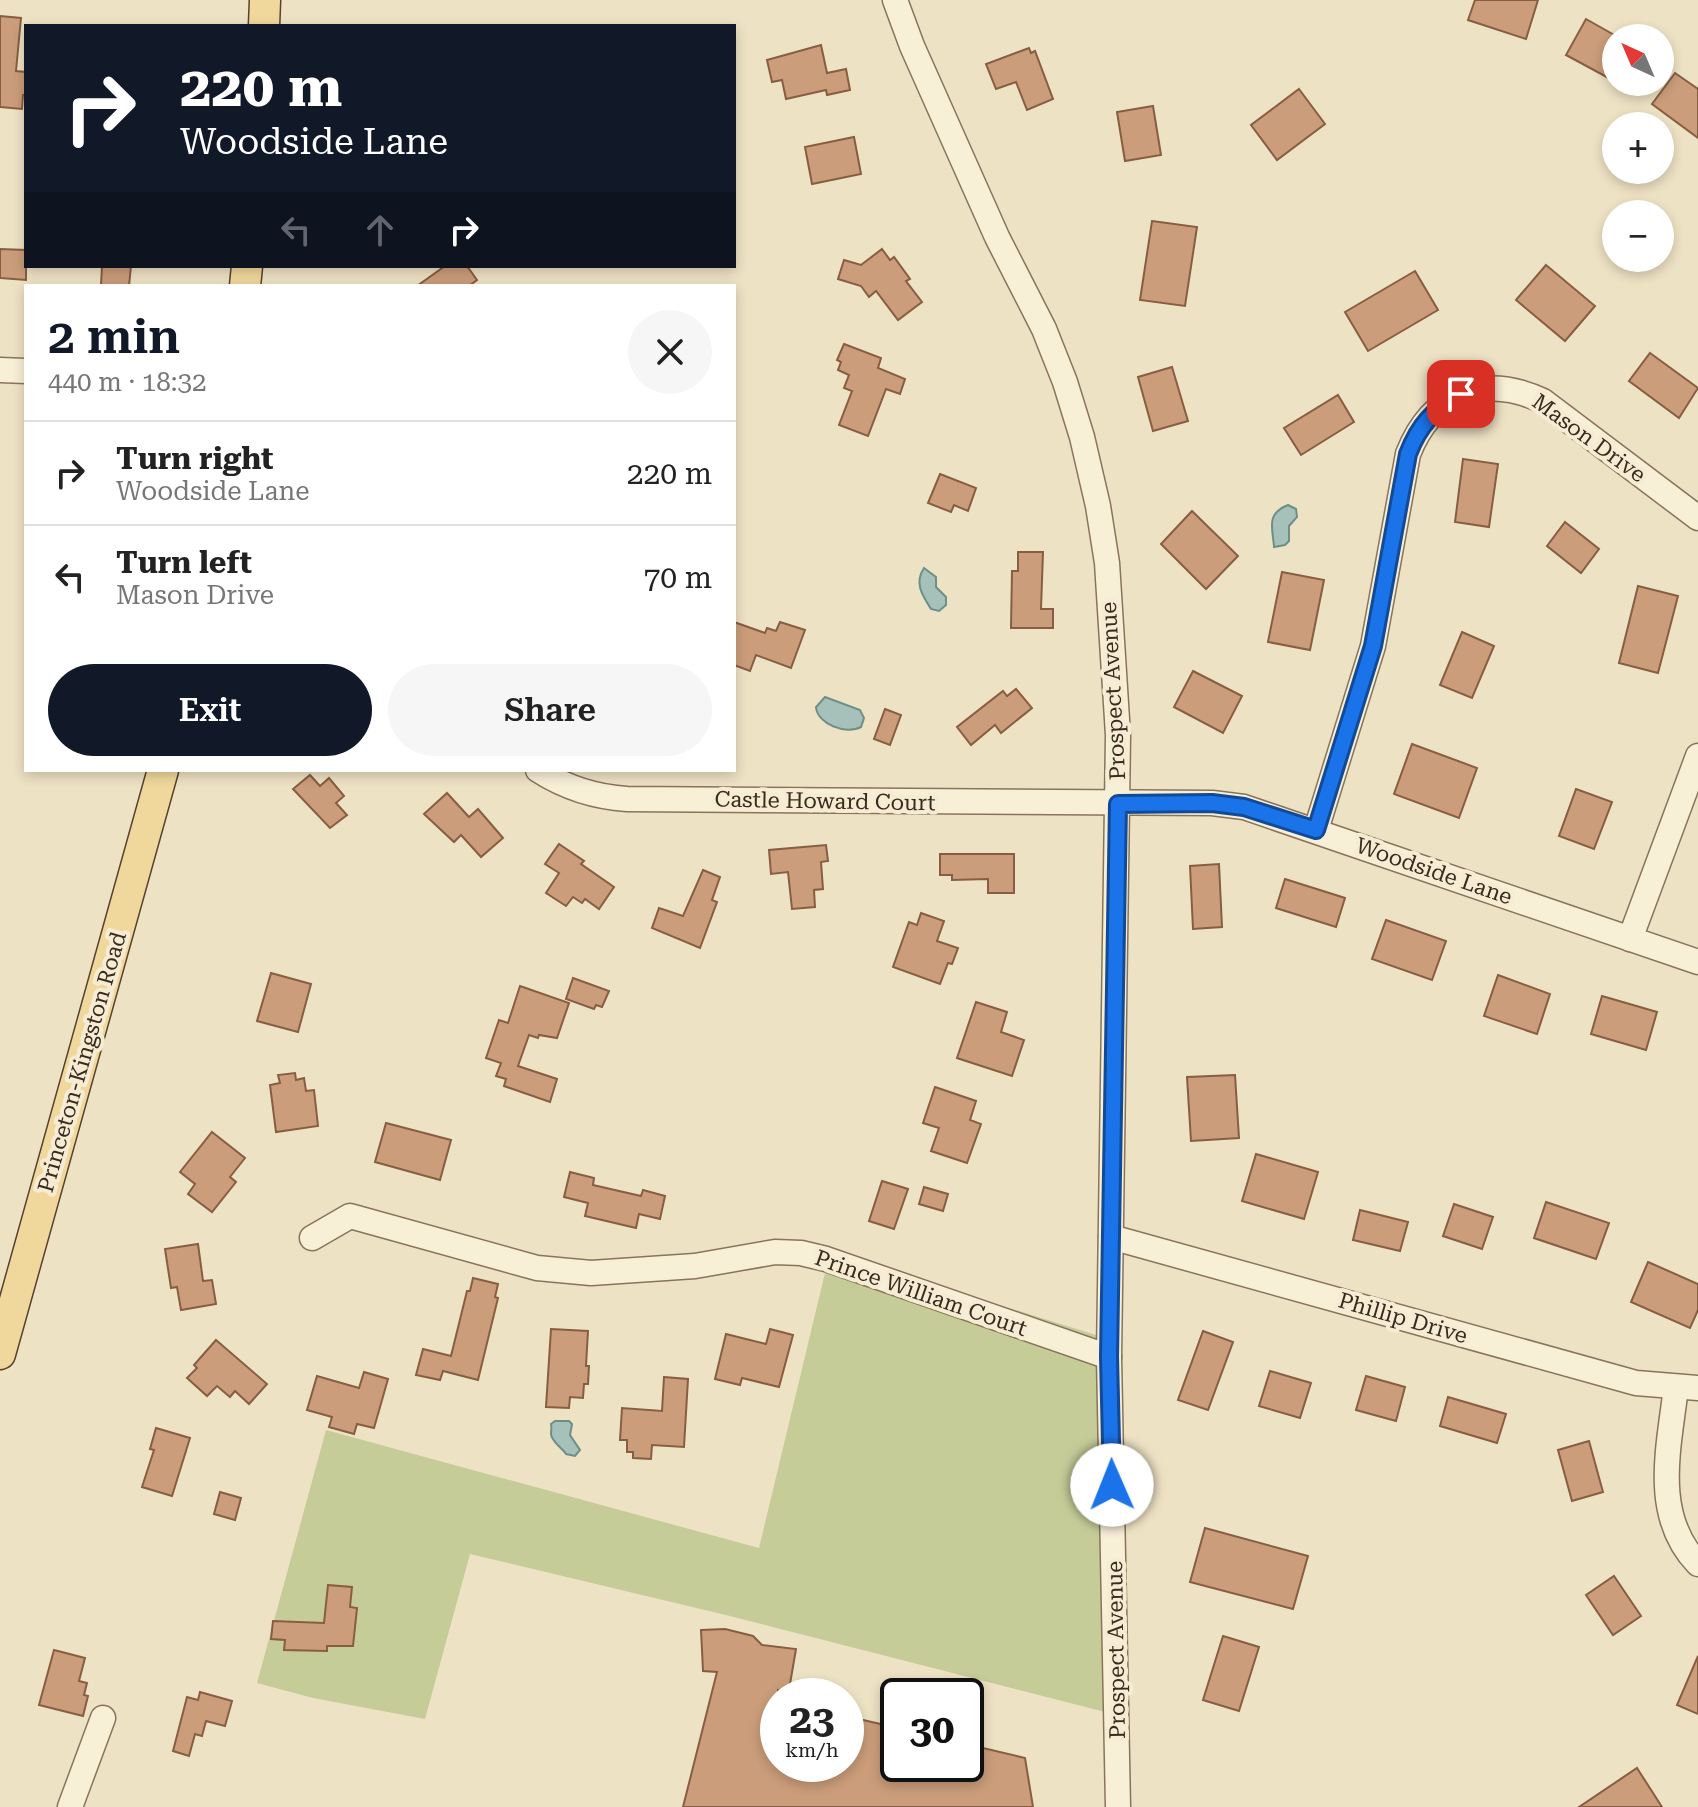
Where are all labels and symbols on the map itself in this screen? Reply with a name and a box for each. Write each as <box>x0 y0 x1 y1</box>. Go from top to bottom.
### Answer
north arrow <box>1602 24 1674 96</box>
pin <box>1427 360 1495 428</box>
street label: Mason Drive <box>1528 389 1650 487</box>
street label: Prospect Avenue <box>1096 601 1130 781</box>
street label: Castle Howard Court <box>714 787 936 815</box>
street label: Woodside Lane <box>1353 833 1515 909</box>
street label: Princeton-Kingston Road <box>33 929 131 1195</box>
street label: Prince William Court <box>812 1245 1030 1341</box>
street label: Phillip Drive <box>1336 1288 1470 1348</box>
position arrow <box>1070 1443 1154 1527</box>
street label: Prospect Avenue <box>1102 1561 1130 1739</box>
speed limit sign: 30 <box>880 1678 984 1782</box>

